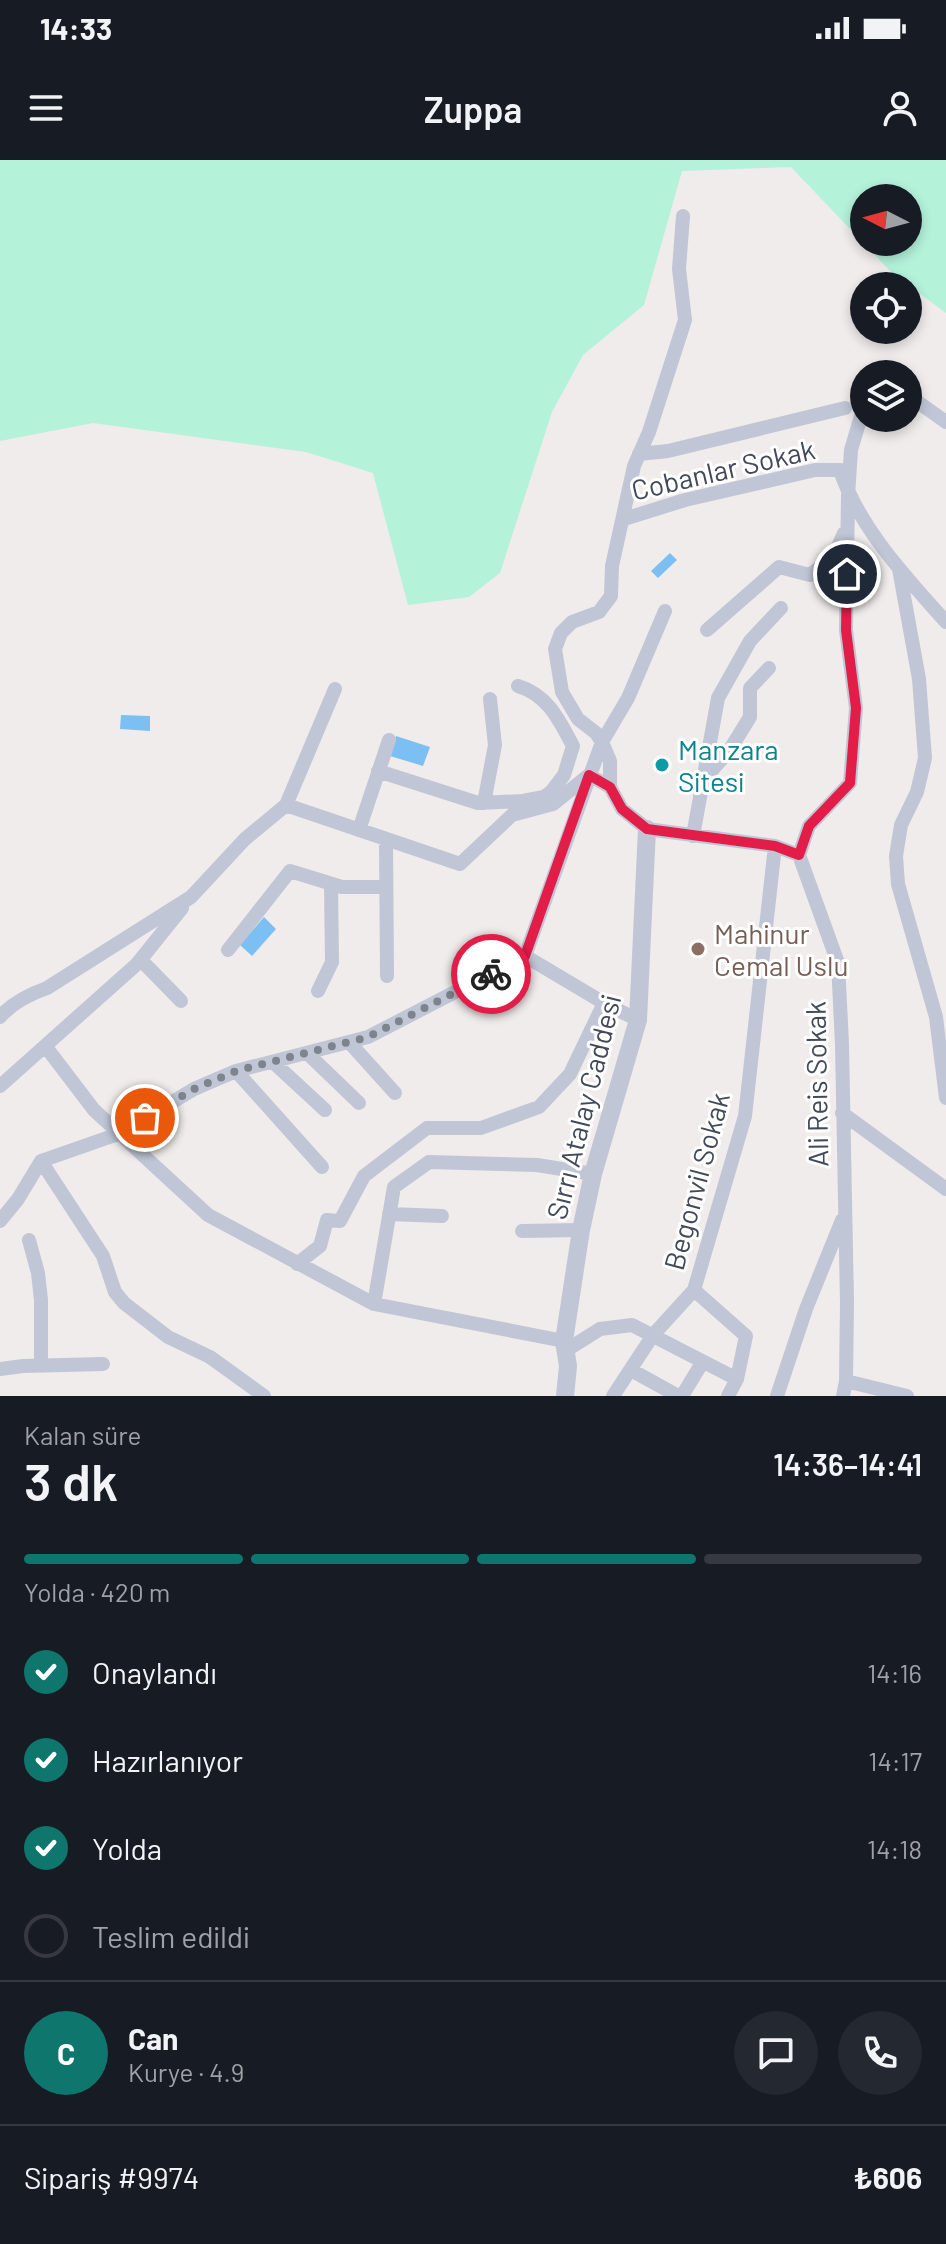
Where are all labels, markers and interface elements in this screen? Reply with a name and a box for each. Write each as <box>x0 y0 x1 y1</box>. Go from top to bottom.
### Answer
text: 14:33 <box>40 10 112 46</box>
icon: menu <box>24 86 68 130</box>
icon: person <box>878 86 922 130</box>
text: Zuppa <box>424 87 522 130</box>
north arrow <box>850 184 922 256</box>
map controls <box>850 184 922 432</box>
button: locate <box>850 272 922 344</box>
button: layers <box>850 360 922 432</box>
street label: Cobanlar Sokak <box>628 431 818 507</box>
pin <box>813 540 881 608</box>
icon: home <box>825 552 869 596</box>
place label: Manzara Sitesi <box>678 732 779 798</box>
marker: Manzara Sitesi <box>653 756 671 774</box>
place label: Mahinur Cemal Uslu <box>714 916 848 982</box>
courier <box>451 934 531 1014</box>
marker: Mahinur Cemal Uslu <box>689 940 707 958</box>
icon: bike <box>469 952 513 996</box>
street label: Sırrı Atalay Caddesi <box>539 991 627 1223</box>
street label: Ali Reis Sokak <box>798 1001 834 1167</box>
pin <box>111 1084 179 1152</box>
street label: Begonvil Sokak <box>656 1088 736 1274</box>
icon: bag <box>123 1096 167 1140</box>
text: Kalan süre <box>24 1419 141 1450</box>
text: 14:36–14:41 <box>773 1446 922 1482</box>
text: 3 dk <box>24 1449 118 1511</box>
text: Yolda · 420 m <box>24 1576 170 1607</box>
icon: check <box>24 1650 68 1694</box>
text: Onaylandı <box>92 1654 217 1690</box>
text: 14:16 <box>867 1657 922 1688</box>
icon: check <box>24 1738 68 1782</box>
text: Hazırlanıyor <box>92 1742 243 1778</box>
text: 14:17 <box>868 1745 922 1776</box>
icon: check <box>24 1826 68 1870</box>
text: Yolda <box>92 1830 162 1866</box>
text: 14:18 <box>867 1833 922 1864</box>
text: Teslim edildi <box>92 1918 250 1954</box>
button: chat <box>734 2011 818 2095</box>
button: phone <box>838 2011 922 2095</box>
text: Can <box>128 2020 178 2056</box>
text: C <box>57 2035 75 2071</box>
text: Kurye · 4.9 <box>128 2056 244 2087</box>
text: Sipariş #9974 <box>24 2159 199 2195</box>
text: ₺606 <box>853 2159 922 2195</box>

